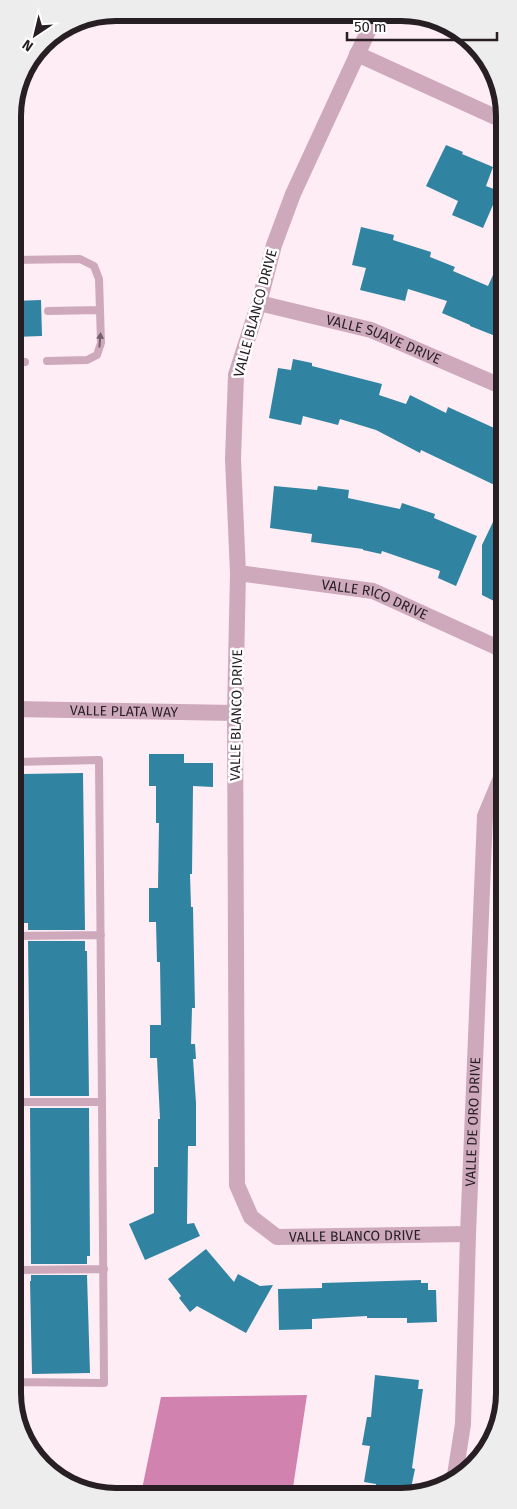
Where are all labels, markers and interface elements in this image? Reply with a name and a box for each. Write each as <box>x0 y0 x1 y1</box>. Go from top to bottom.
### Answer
north arrow <box>10 10 60 60</box>
scale bar <box>347 10 497 42</box>
text: 50 m <box>354 18 387 36</box>
text: N <box>19 36 37 55</box>
street label: VALLE BLANCO DRIVE <box>230 247 281 379</box>
street label: VALLE SUAVE DRIVE <box>324 311 443 368</box>
one-way arrow <box>96 331 104 347</box>
street label: VALLE RICO DRIVE <box>320 576 430 624</box>
street label: VALLE BLANCO DRIVE <box>227 649 246 781</box>
street label: VALLE PLATA WAY <box>70 702 179 721</box>
street label: VALLE DE ORO DRIVE <box>462 1057 484 1187</box>
street label: VALLE BLANCO DRIVE <box>289 1227 421 1246</box>

